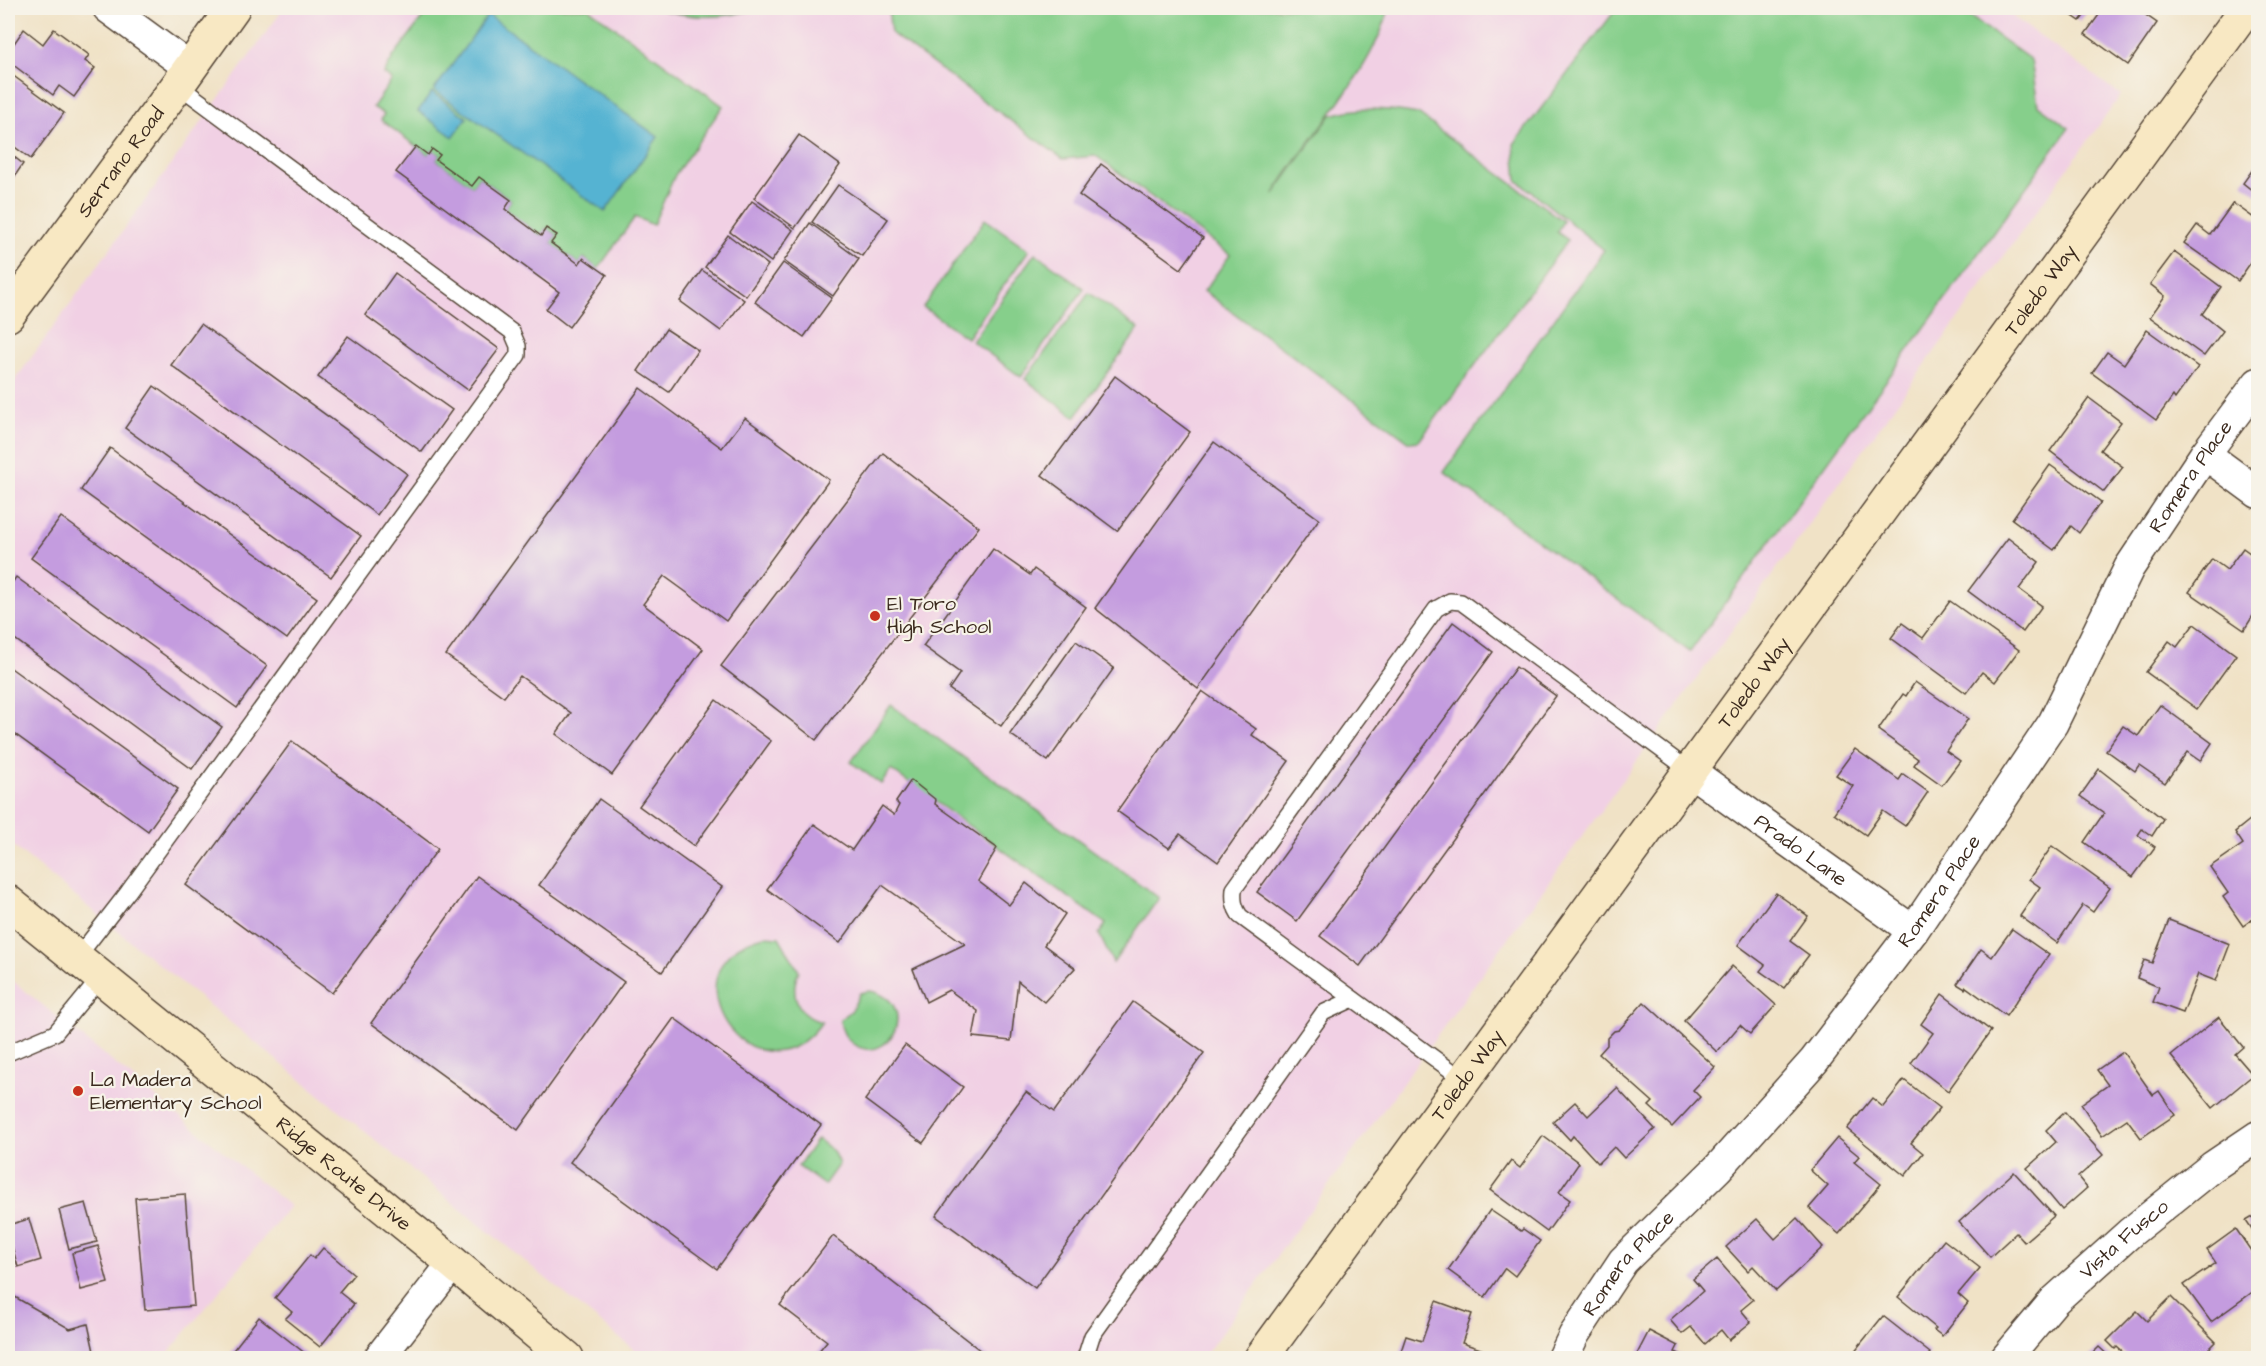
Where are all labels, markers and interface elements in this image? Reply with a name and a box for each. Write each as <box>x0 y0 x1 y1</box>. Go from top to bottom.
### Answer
street label: Serrano Road <box>71 101 171 223</box>
street label: Toledo Way <box>1998 239 2084 342</box>
street label: Romera Place <box>2142 415 2239 538</box>
place label: El Toro High School <box>887 590 991 642</box>
marker: El Toro High School <box>868 609 882 623</box>
street label: Toledo Way <box>1711 631 1798 734</box>
street label: Prado Lane <box>1748 807 1853 893</box>
street label: Romera Place <box>1891 829 1988 954</box>
street label: Toledo Way <box>1425 1024 1511 1127</box>
place label: La Madera Elementary School <box>90 1066 262 1118</box>
marker: La Madera Elementary School <box>71 1084 85 1098</box>
street label: Ridge Route Drive <box>270 1111 418 1238</box>
street label: Vista Fusco <box>2073 1193 2175 1286</box>
street label: Romera Place <box>1576 1204 1681 1322</box>

